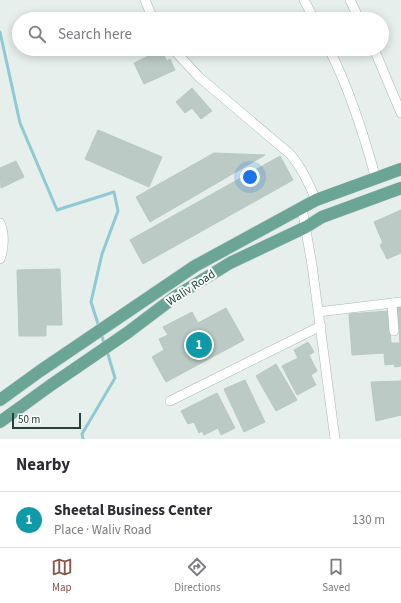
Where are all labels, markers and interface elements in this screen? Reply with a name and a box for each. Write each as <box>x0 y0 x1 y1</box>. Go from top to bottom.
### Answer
search box <box>12 12 389 56</box>
icon: search <box>26 23 48 45</box>
text: Search here <box>58 24 132 45</box>
your location <box>240 167 260 187</box>
street label: Waliv Road <box>163 266 219 310</box>
pin: 1 <box>186 330 212 360</box>
scale bar <box>12 411 81 430</box>
text: 50 m <box>18 412 40 427</box>
text: Nearby <box>16 453 70 477</box>
text: Sheetal Business Center <box>54 500 212 521</box>
text: 1 <box>26 511 32 529</box>
text: 130 m <box>352 511 385 529</box>
text: Place · Waliv Road <box>54 521 151 539</box>
tab: Map <box>51 556 73 595</box>
tab: Directions <box>174 556 221 595</box>
tab: Saved <box>322 556 350 595</box>

